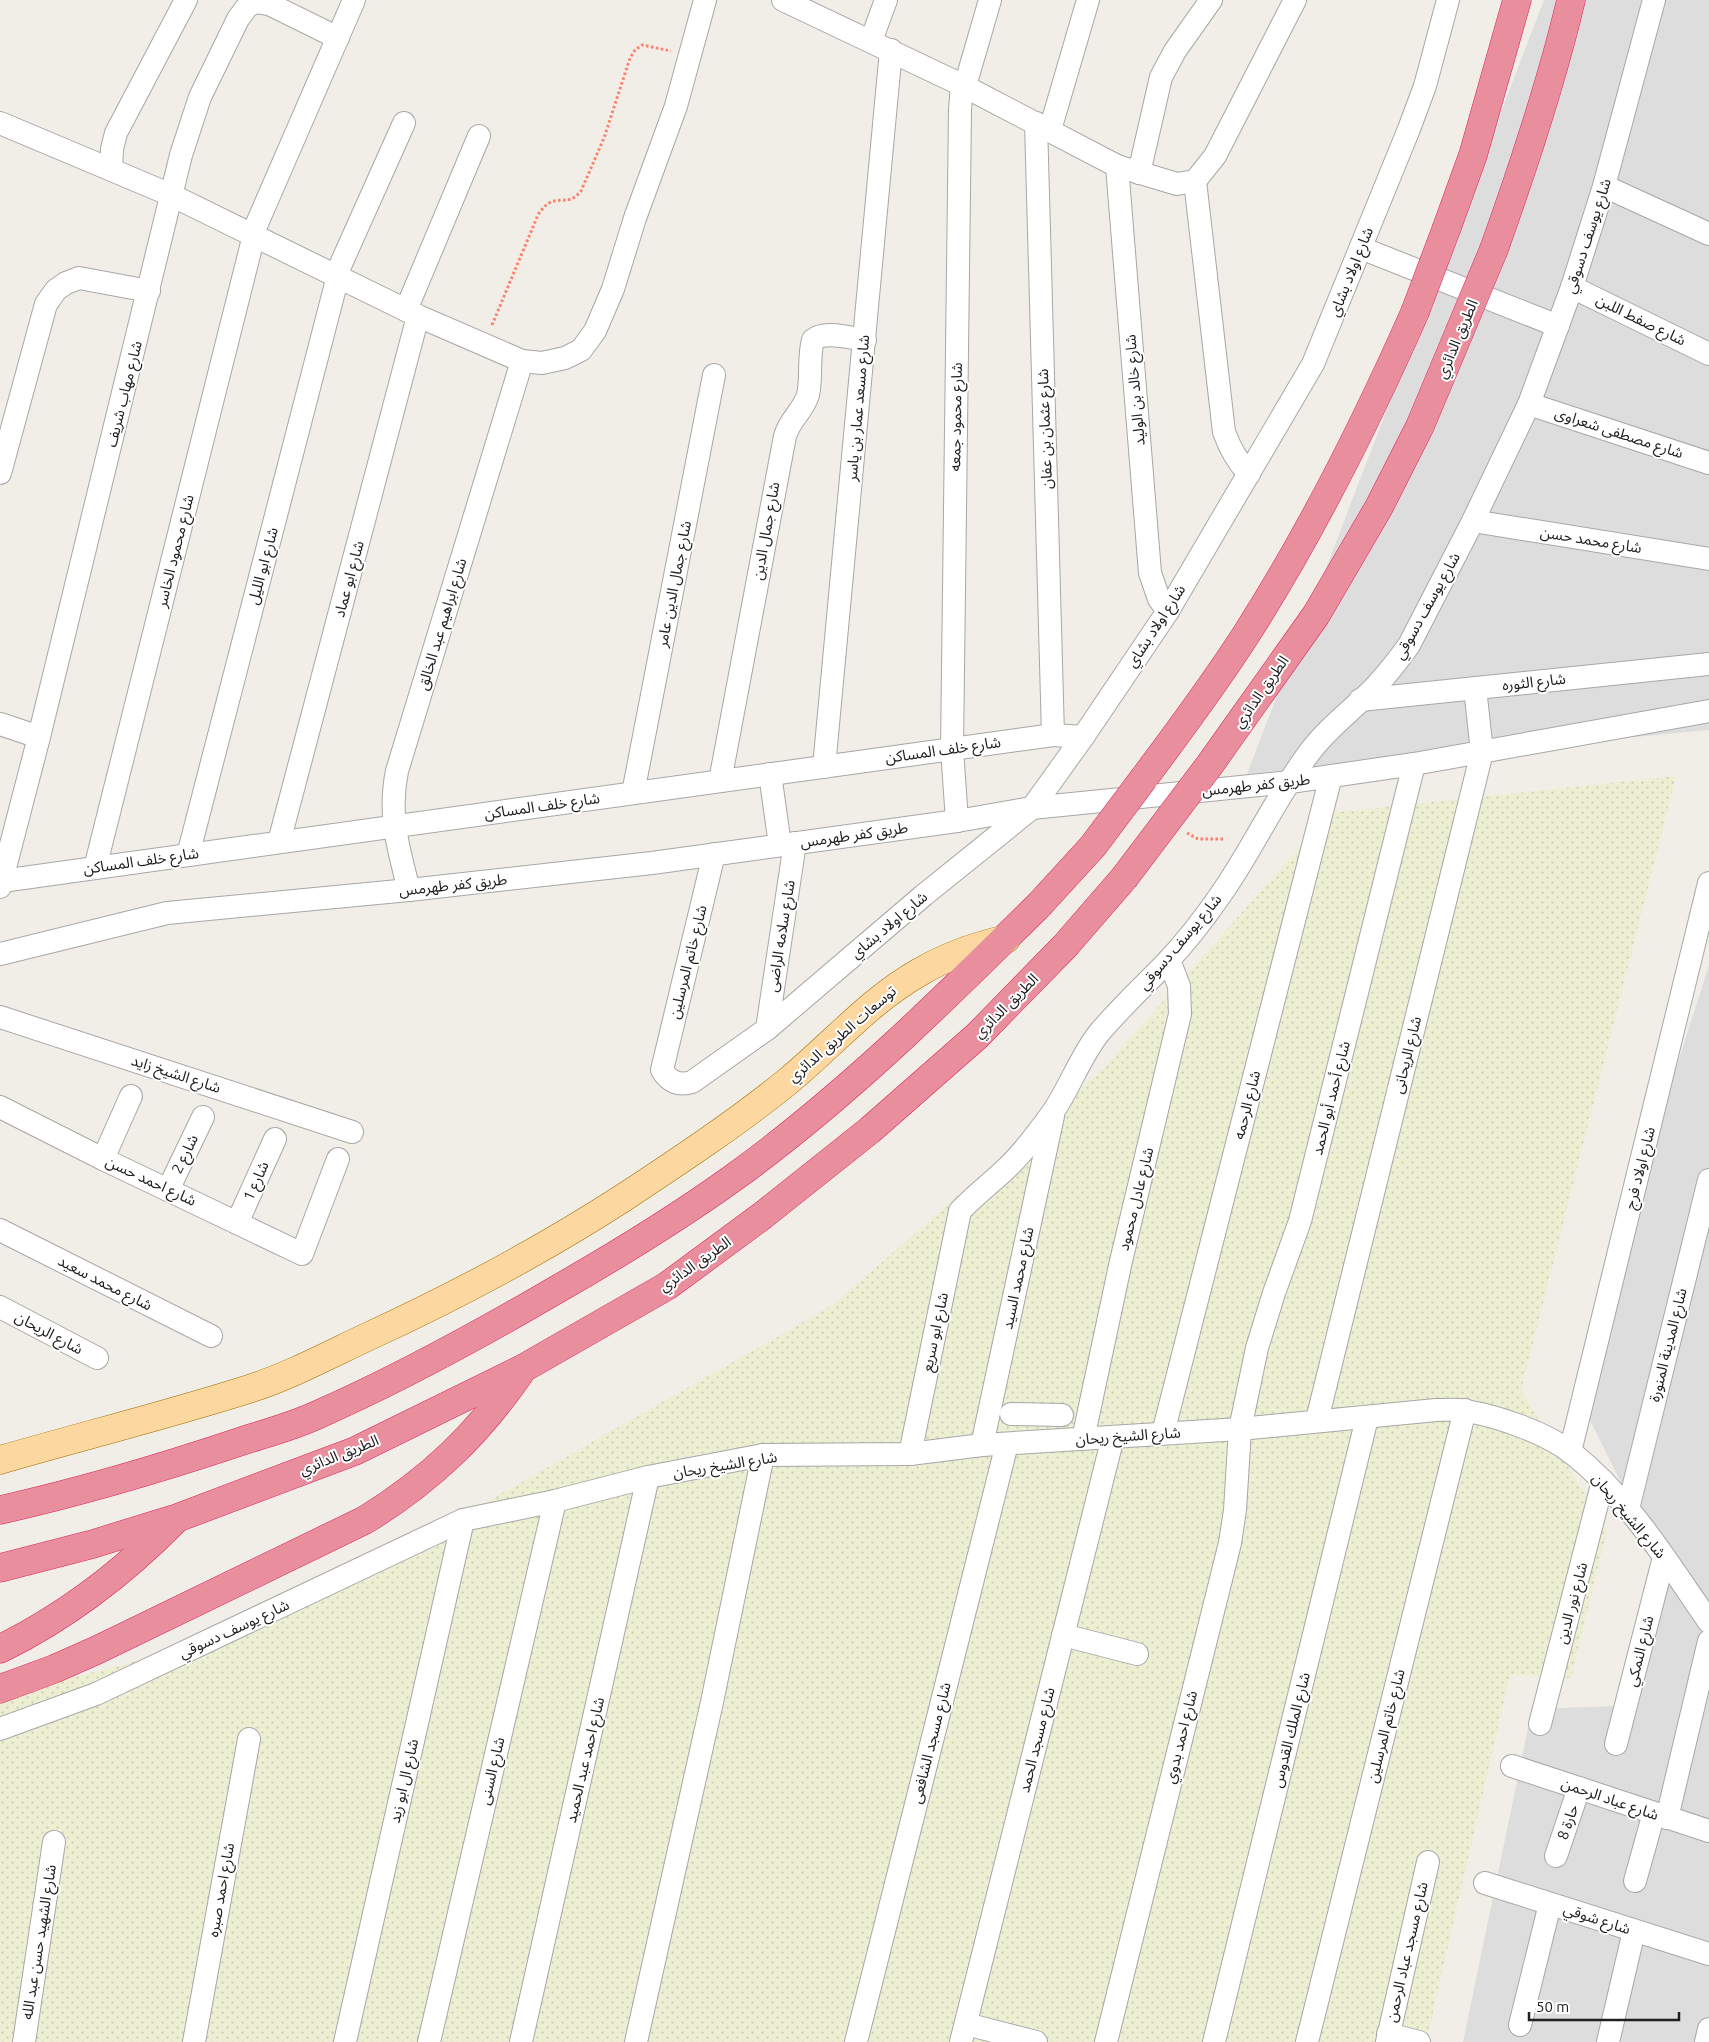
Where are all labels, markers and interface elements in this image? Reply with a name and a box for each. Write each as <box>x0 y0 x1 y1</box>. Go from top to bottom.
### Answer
street label: شارع يوسف دسوقي <box>1561 176 1618 297</box>
street label: شارع اولاد بشاي <box>1325 224 1380 320</box>
street label: شارع صفط اللبن <box>1592 291 1689 352</box>
street label: الطريق الدائري <box>1432 297 1484 382</box>
street label: شارع خالد بن الوليد <box>1121 333 1152 446</box>
street label: شارع مسعد عمار بن ياسر <box>843 334 876 483</box>
street label: شارع مهاب شريف <box>102 339 149 450</box>
street label: شارع محمود جمعه <box>946 362 969 472</box>
street label: شارع عثمان بن عفان <box>1034 368 1059 490</box>
street label: شارع مصطفى شعراوى <box>1551 404 1686 465</box>
street label: شارع جمال الدين <box>749 480 786 582</box>
street label: شارع محمود الخاسر <box>152 493 201 611</box>
street label: شارع جمال الدين عامر <box>653 519 698 650</box>
street label: شارع محمد حسن <box>1538 523 1643 560</box>
street label: شارع ابو الليل <box>244 525 285 607</box>
street label: شارع ابو عماد <box>330 539 371 620</box>
street label: شارع يوسف دسوقي <box>1390 549 1467 664</box>
street label: شارع ابراهيم عبد الخالق <box>413 556 474 693</box>
street label: شارع اولاد بشاي <box>1123 581 1192 672</box>
street label: الطريق الدائري <box>1230 652 1295 733</box>
street label: شارع الثوره <box>1501 670 1567 697</box>
street label: شارع خلف المساكن <box>884 733 1002 770</box>
street label: طريق كفر طهرمس <box>1201 770 1311 801</box>
street label: شارع خلف المساكن <box>483 789 601 826</box>
street label: طريق كفر طهرمس <box>799 819 909 852</box>
street label: شارع خلف المساكن <box>82 844 200 881</box>
street label: طريق كفر طهرمس <box>398 870 508 901</box>
street label: شارع سلامه الراضى <box>763 878 802 994</box>
street label: شارع اولاد بشاي <box>847 887 933 965</box>
street label: شارع يوسف دسوقي <box>1135 890 1228 996</box>
street label: شارع خاتم المرسلين <box>665 903 714 1021</box>
street label: الطريق الدائري <box>970 970 1044 1044</box>
street label: توسعات الطريق الدائري <box>784 982 902 1088</box>
street label: شارع الريحانى <box>1389 1014 1428 1096</box>
street label: شارع أحمد أبو الحمد <box>1308 1039 1357 1158</box>
street label: شارع الشيخ زايد <box>128 1051 223 1100</box>
street label: شارع الرحمه <box>1230 1068 1267 1142</box>
street label: شارع اولاد فرج <box>1621 1125 1662 1212</box>
street label: شارع 2 <box>168 1131 205 1178</box>
street label: شارع عادل محمود <box>1114 1145 1161 1253</box>
street label: شارع احمد حسن <box>102 1152 199 1213</box>
street label: شارع 1 <box>239 1158 275 1205</box>
street label: شارع محمد السيد <box>998 1225 1041 1331</box>
street label: الطريق الدائري <box>655 1233 736 1298</box>
street label: شارع محمد سعيد <box>54 1252 155 1317</box>
street label: شارع المدينة المنورة <box>1645 1286 1694 1404</box>
street label: شارع ابو سريع <box>918 1291 955 1374</box>
street label: شارع الريحان <box>11 1308 86 1361</box>
street label: شارع الشيخ ريحان <box>1075 1423 1182 1452</box>
street label: الطريق الدائري <box>297 1431 382 1481</box>
street label: شارع الشيخ ريحان <box>672 1448 779 1485</box>
street label: شارع الشيخ ريحان <box>1586 1470 1670 1564</box>
street label: شارع نور الدين <box>1552 1560 1594 1646</box>
street label: شارع يوسف دسوقي <box>176 1595 293 1665</box>
street label: شارع النمكي <box>1622 1613 1660 1689</box>
street label: شارع خاتم المرسلين <box>1363 1667 1412 1785</box>
street label: شارع الملك القدوس <box>1268 1670 1317 1790</box>
street label: شارع مسجد الشافعى <box>907 1680 958 1806</box>
street label: شارع مسجد الحمد <box>1015 1685 1062 1795</box>
street label: شارع احمد بدوي <box>1161 1688 1204 1786</box>
street label: شارع احمد عبد الحميد <box>562 1695 611 1825</box>
street label: شارع السنى <box>475 1735 512 1807</box>
street label: شارع ال ابو زيد <box>386 1737 425 1825</box>
street label: شارع عباد الرحمن <box>1558 1774 1661 1827</box>
street label: حارة 8 <box>1554 1802 1582 1842</box>
street label: شارع احمد صبره <box>204 1841 241 1939</box>
street label: شارع الشهيد حسن عبد الله <box>18 1863 63 2021</box>
street label: شارع مسجد عباد الرحمن <box>1382 1880 1435 2024</box>
street label: شارع شوقي <box>1560 1900 1633 1941</box>
scale bar <box>1529 1990 1679 2022</box>
text: 50 m <box>1536 1998 1569 2015</box>

